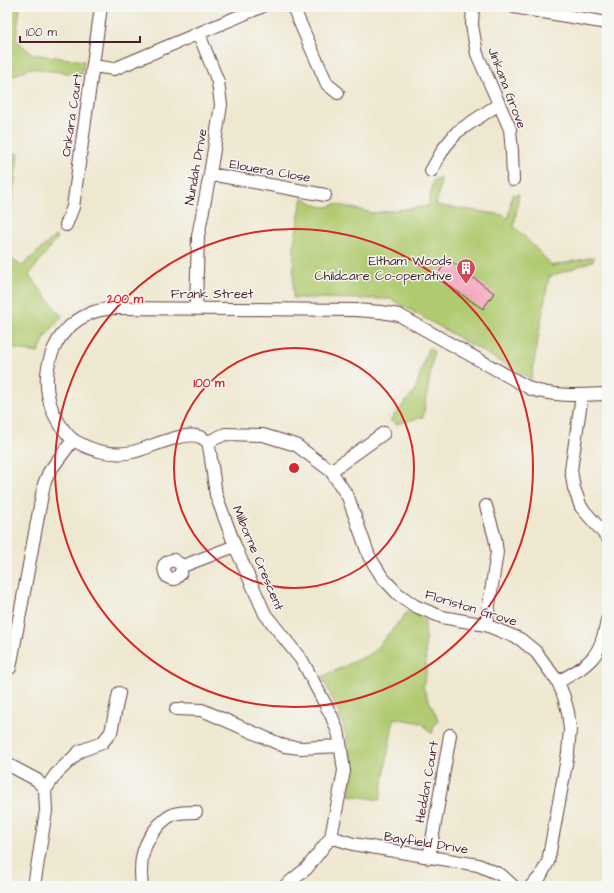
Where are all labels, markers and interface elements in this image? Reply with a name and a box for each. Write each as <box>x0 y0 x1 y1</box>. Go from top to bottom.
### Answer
scale bar <box>20 18 140 44</box>
text: 100 m <box>26 24 57 41</box>
street label: Jinkana Grove <box>483 45 531 131</box>
street label: Onkara Court <box>57 71 87 158</box>
street label: Nundah Drive <box>180 127 212 207</box>
street label: Elouera Close <box>228 155 312 187</box>
place label: Eltham Woods Childcare Co-operative <box>315 252 452 285</box>
building icon: Eltham Woods Childcare Co-operative <box>455 257 477 285</box>
street label: Frank Street <box>171 285 254 303</box>
text: 200 m <box>106 291 144 308</box>
text: 100 m <box>194 375 225 392</box>
centre of rings <box>287 461 301 475</box>
street label: Milborne Crescent <box>228 503 289 614</box>
street label: Floriston Grove <box>423 585 519 631</box>
street label: Heddon Court <box>411 739 443 824</box>
street label: Bayfield Drive <box>382 827 469 860</box>

